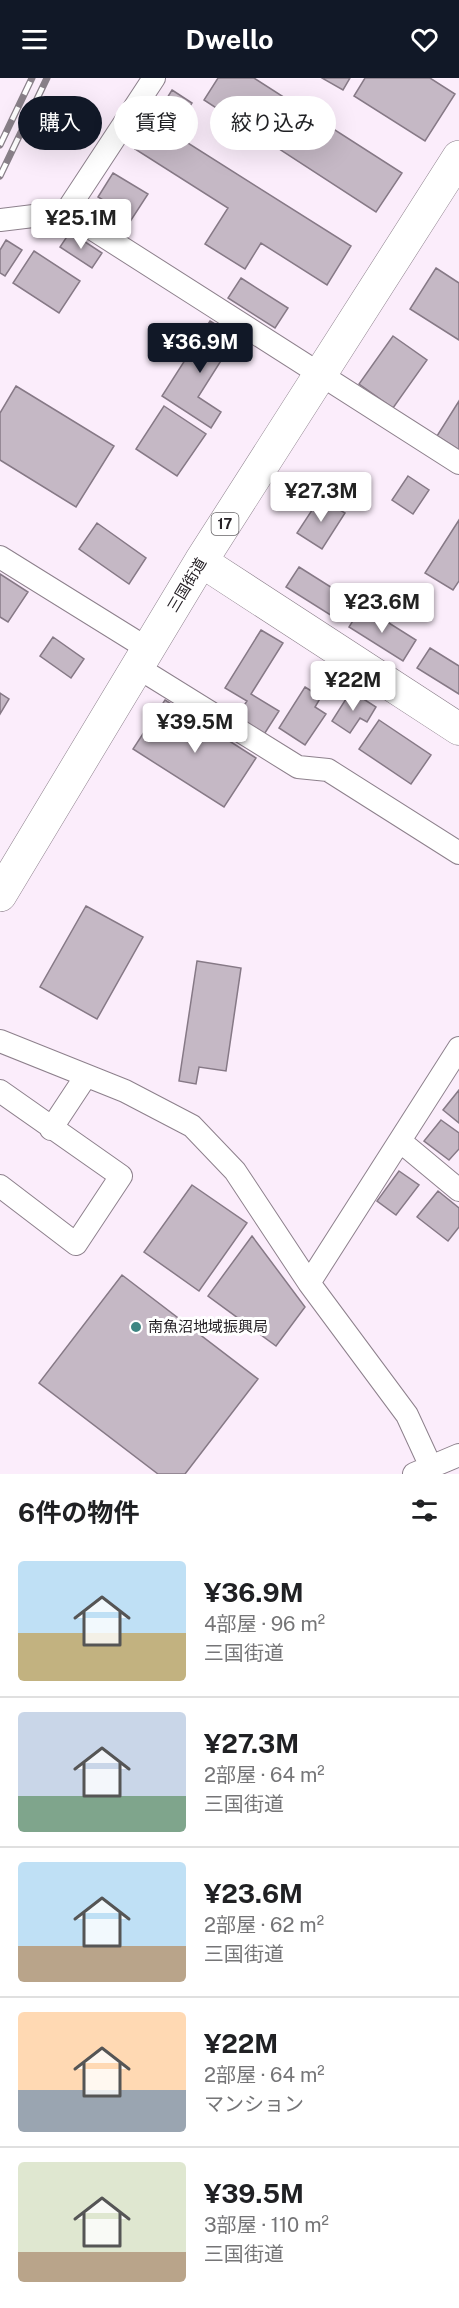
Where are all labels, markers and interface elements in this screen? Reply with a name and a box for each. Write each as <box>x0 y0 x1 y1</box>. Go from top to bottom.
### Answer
icon: menu <box>18 23 51 56</box>
text: Dwello <box>186 23 273 55</box>
icon: heart <box>408 23 441 56</box>
chip: 購入 <box>18 96 102 150</box>
chip: 賃貸 <box>114 96 198 150</box>
chip: 絞り込み <box>210 96 336 150</box>
pin: ¥25.1M <box>32 199 130 250</box>
text: ¥25.1M <box>45 206 117 230</box>
pin: ¥36.9M <box>151 323 249 374</box>
text: ¥36.9M <box>162 330 238 354</box>
pin: ¥27.3M <box>272 472 370 523</box>
text: ¥27.3M <box>284 479 358 503</box>
road number: 17 <box>212 513 238 535</box>
street label: 三国街道 <box>164 555 209 615</box>
pin: ¥23.6M <box>333 583 431 634</box>
text: ¥23.6M <box>344 590 420 614</box>
pin: ¥22M <box>317 661 389 712</box>
text: ¥22M <box>325 668 381 692</box>
pin: ¥39.5M <box>146 703 244 754</box>
text: ¥39.5M <box>157 710 233 734</box>
place label: 南魚沼地域振興局 <box>148 1318 268 1335</box>
marker: 南魚沼地域振興局 <box>129 1320 143 1334</box>
icon: filters <box>408 1494 441 1527</box>
text: 6件の物件 <box>18 1497 139 1528</box>
text: ¥36.9M <box>204 1577 304 1608</box>
icon: home <box>66 1585 138 1657</box>
text: 4部屋 · 96 m² <box>204 1612 325 1636</box>
text: 三国街道 <box>204 1641 284 1665</box>
text: ¥27.3M <box>204 1728 299 1759</box>
icon: home <box>66 1736 138 1808</box>
text: 2部屋 · 64 m² <box>204 1763 325 1787</box>
text: 三国街道 <box>204 1792 284 1816</box>
text: ¥23.6M <box>204 1878 303 1909</box>
icon: home <box>66 1886 138 1958</box>
text: 2部屋 · 62 m² <box>204 1913 324 1937</box>
text: 三国街道 <box>204 1942 284 1966</box>
text: ¥22M <box>204 2028 278 2059</box>
icon: home <box>66 2036 138 2108</box>
text: 2部屋 · 64 m² <box>204 2063 325 2087</box>
text: マンション <box>204 2092 304 2116</box>
text: ¥39.5M <box>204 2178 304 2209</box>
icon: home <box>66 2186 138 2258</box>
text: 3部屋 · 110 m² <box>204 2213 329 2237</box>
text: 三国街道 <box>204 2242 284 2266</box>

